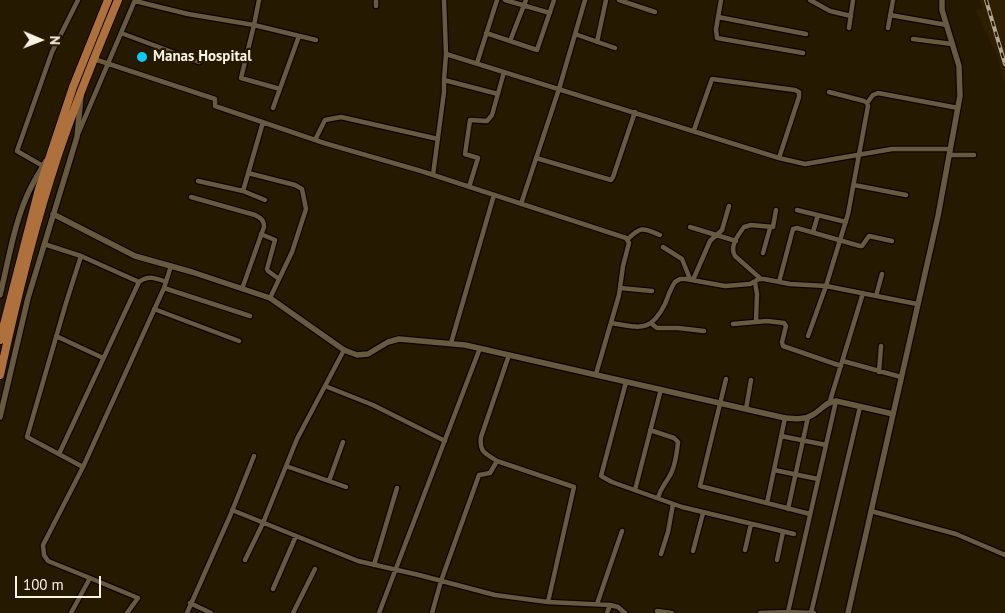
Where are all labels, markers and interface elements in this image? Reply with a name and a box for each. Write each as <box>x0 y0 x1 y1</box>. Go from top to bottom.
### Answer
north arrow <box>15 15 65 65</box>
text: N <box>46 35 64 45</box>
place label: Manas Hospital <box>153 48 252 66</box>
marker: Manas Hospital <box>135 50 149 64</box>
scale bar <box>18 566 104 598</box>
text: 100 m <box>23 575 64 594</box>

